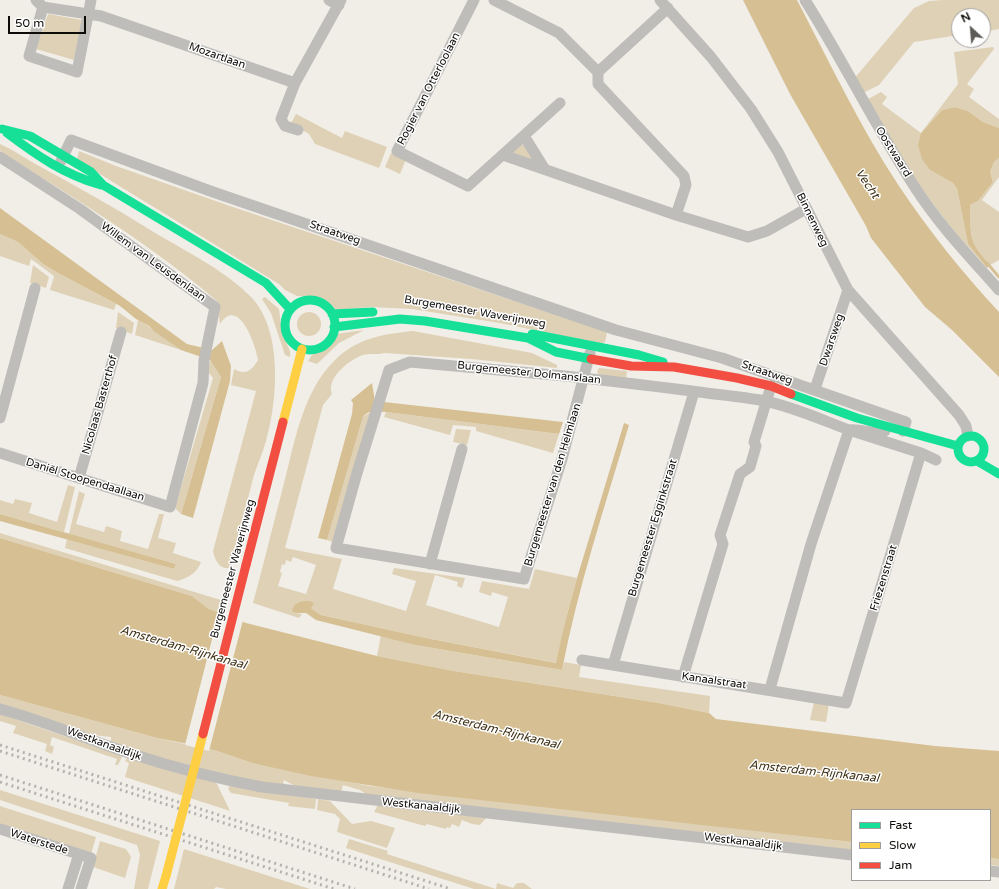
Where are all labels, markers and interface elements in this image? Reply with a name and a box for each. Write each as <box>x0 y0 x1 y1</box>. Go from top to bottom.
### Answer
scale bar <box>10 8 88 34</box>
north arrow <box>951 8 991 48</box>
text: N <box>959 10 973 25</box>
text: 50 m <box>15 16 44 30</box>
street label: Rogier van Otterloolaan <box>395 30 463 148</box>
street label: Mozartlaan <box>187 40 247 72</box>
street label: Oostwaard <box>872 124 914 180</box>
water label: Vecht <box>852 166 882 202</box>
street label: Binnenweg <box>793 191 831 249</box>
street label: Straatweg <box>308 218 362 248</box>
street label: Willem van Leusdenlaan <box>98 220 208 304</box>
street label: Burgemeester Waverijnweg <box>403 293 547 331</box>
street label: Dwarsweg <box>817 312 847 368</box>
street label: Nicolaas Basterthof <box>80 354 120 456</box>
street label: Straatweg <box>740 358 794 388</box>
street label: Burgemeester Dolmanslaan <box>457 359 601 387</box>
street label: Burgemeester van den Helmlaan <box>522 402 584 568</box>
street label: Daniël Stoopendaallaan <box>24 456 146 504</box>
street label: Burgemeester Egginkstraat <box>626 458 680 598</box>
street label: Burgemeester Waverijnweg <box>208 498 258 640</box>
street label: Friezenstraat <box>868 544 900 612</box>
water label: Amsterdam-Rijnkanaal <box>118 623 248 673</box>
street label: Kanaalstraat <box>681 670 747 692</box>
water label: Amsterdam-Rijnkanaal <box>431 707 561 753</box>
street label: Westkanaaldijk <box>65 724 143 764</box>
water label: Amsterdam-Rijnkanaal <box>748 758 880 786</box>
street label: Westkanaaldijk <box>381 795 461 817</box>
legend <box>851 809 991 881</box>
text: Fast <box>889 818 912 832</box>
street label: Waterstede <box>8 826 70 858</box>
street label: Westkanaaldijk <box>703 831 783 853</box>
text: Slow <box>889 838 916 852</box>
text: Jam <box>889 858 912 872</box>

